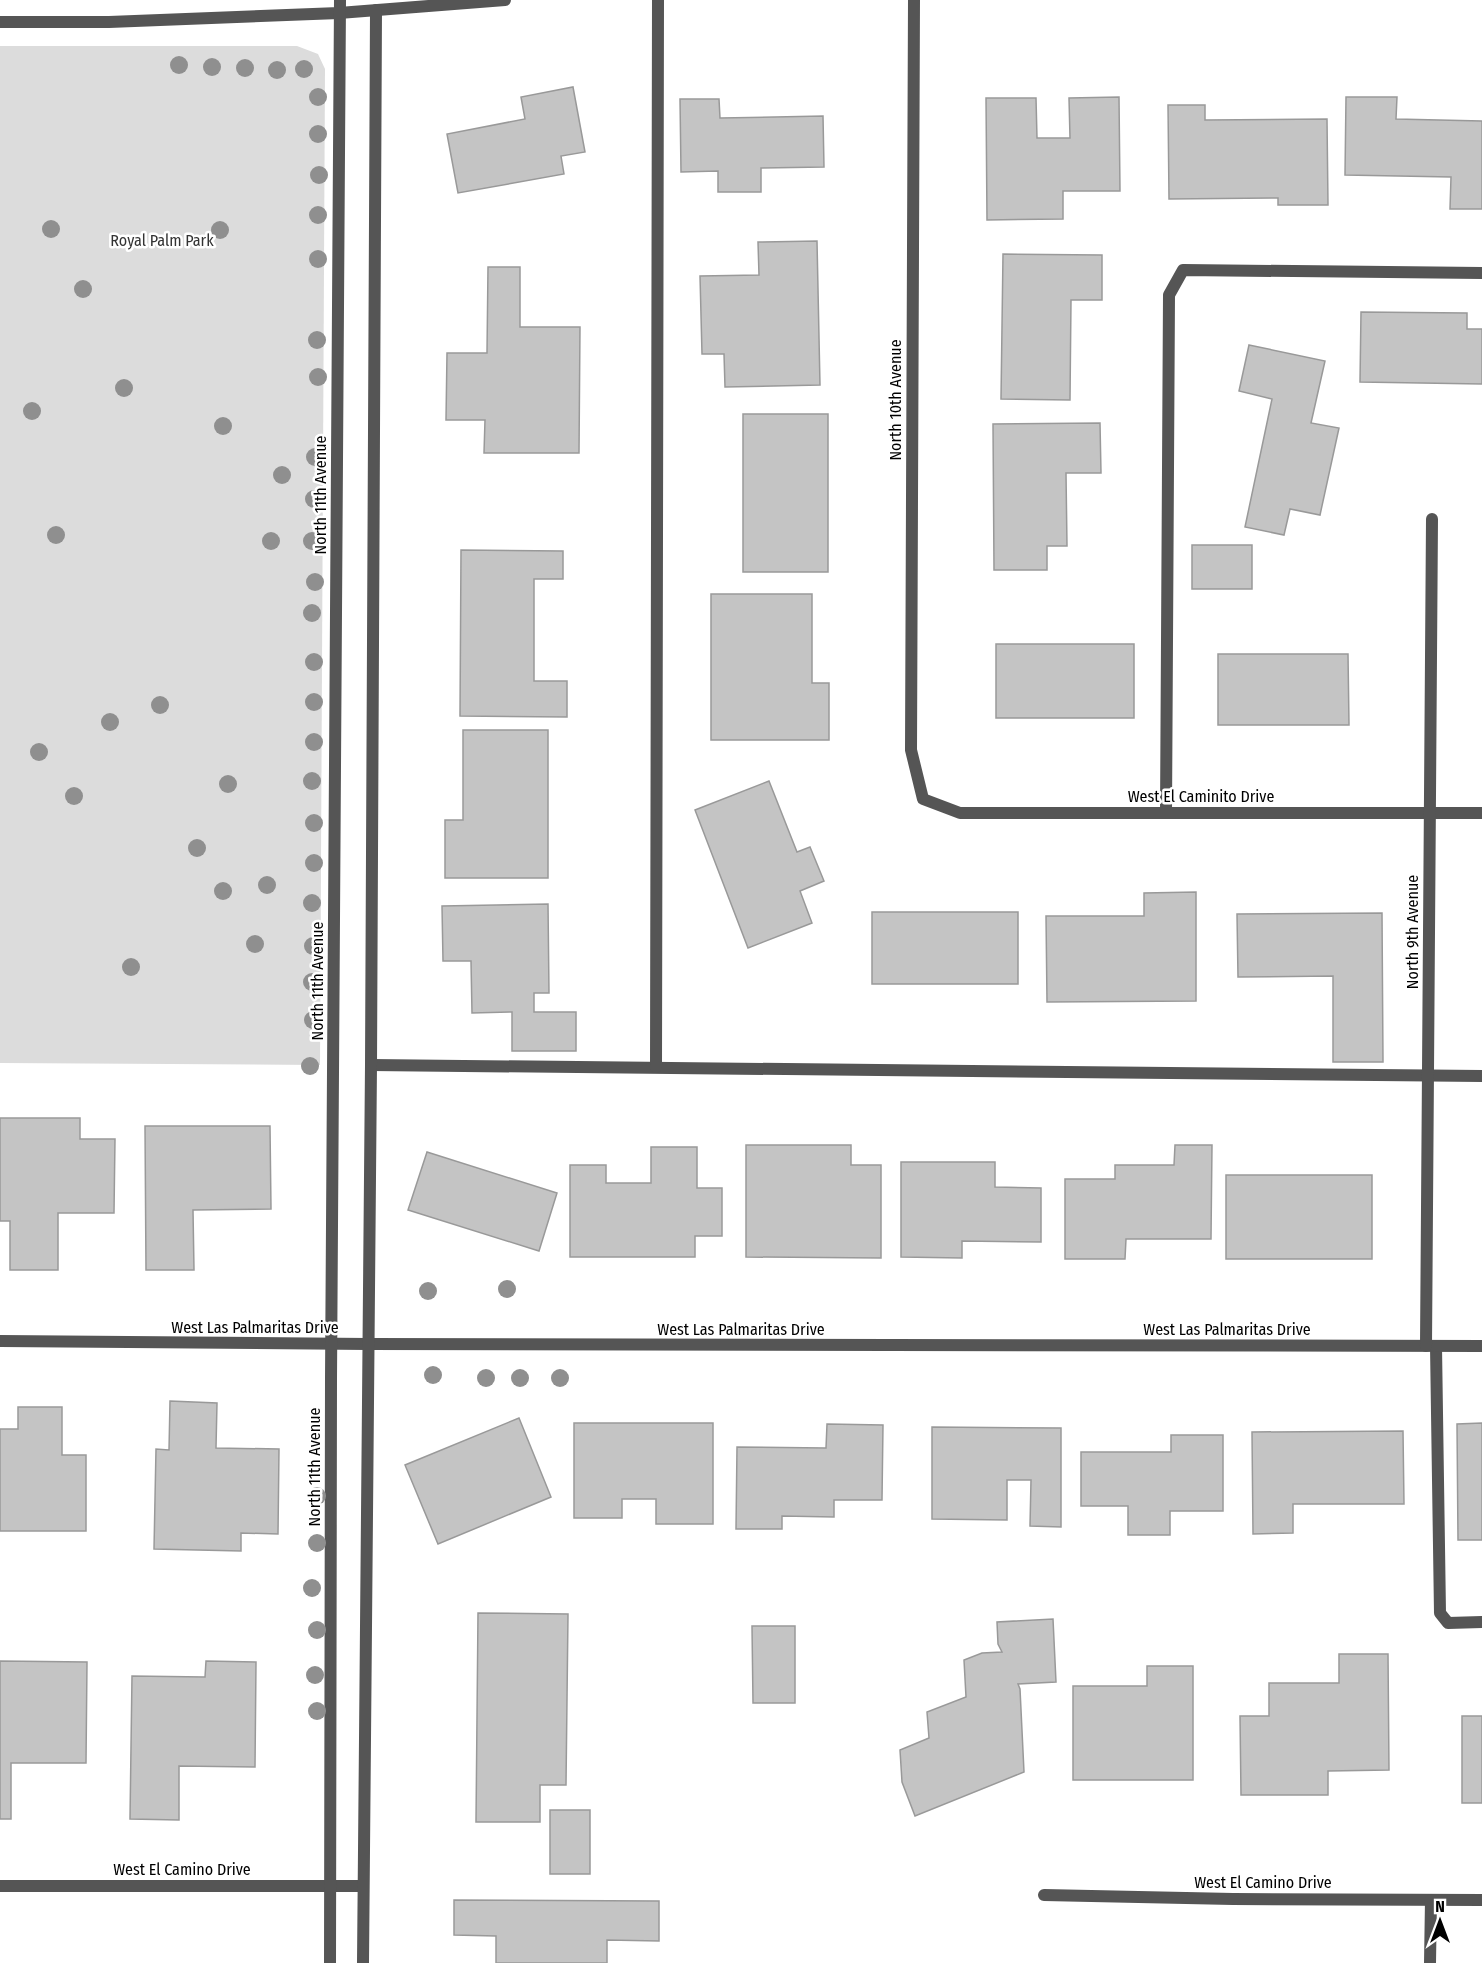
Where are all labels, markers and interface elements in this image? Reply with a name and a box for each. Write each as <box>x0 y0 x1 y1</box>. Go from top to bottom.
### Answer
park label: Royal Palm Park <box>110 231 214 250</box>
street label: North 10th Avenue <box>886 339 905 461</box>
street label: North 11th Avenue <box>311 435 330 554</box>
street label: West El Caminito Drive <box>1128 787 1274 806</box>
street label: North 9th Avenue <box>1403 875 1422 989</box>
street label: North 11th Avenue <box>308 921 327 1040</box>
street label: West Las Palmaritas Drive <box>171 1318 339 1337</box>
street label: West Las Palmaritas Drive <box>657 1320 825 1339</box>
street label: West Las Palmaritas Drive <box>1143 1320 1311 1339</box>
street label: North 11th Avenue <box>305 1407 324 1526</box>
street label: West El Camino Drive <box>113 1860 251 1879</box>
street label: West El Camino Drive <box>1194 1873 1332 1892</box>
north arrow <box>1410 1891 1470 1951</box>
text: N <box>1435 1897 1445 1916</box>

